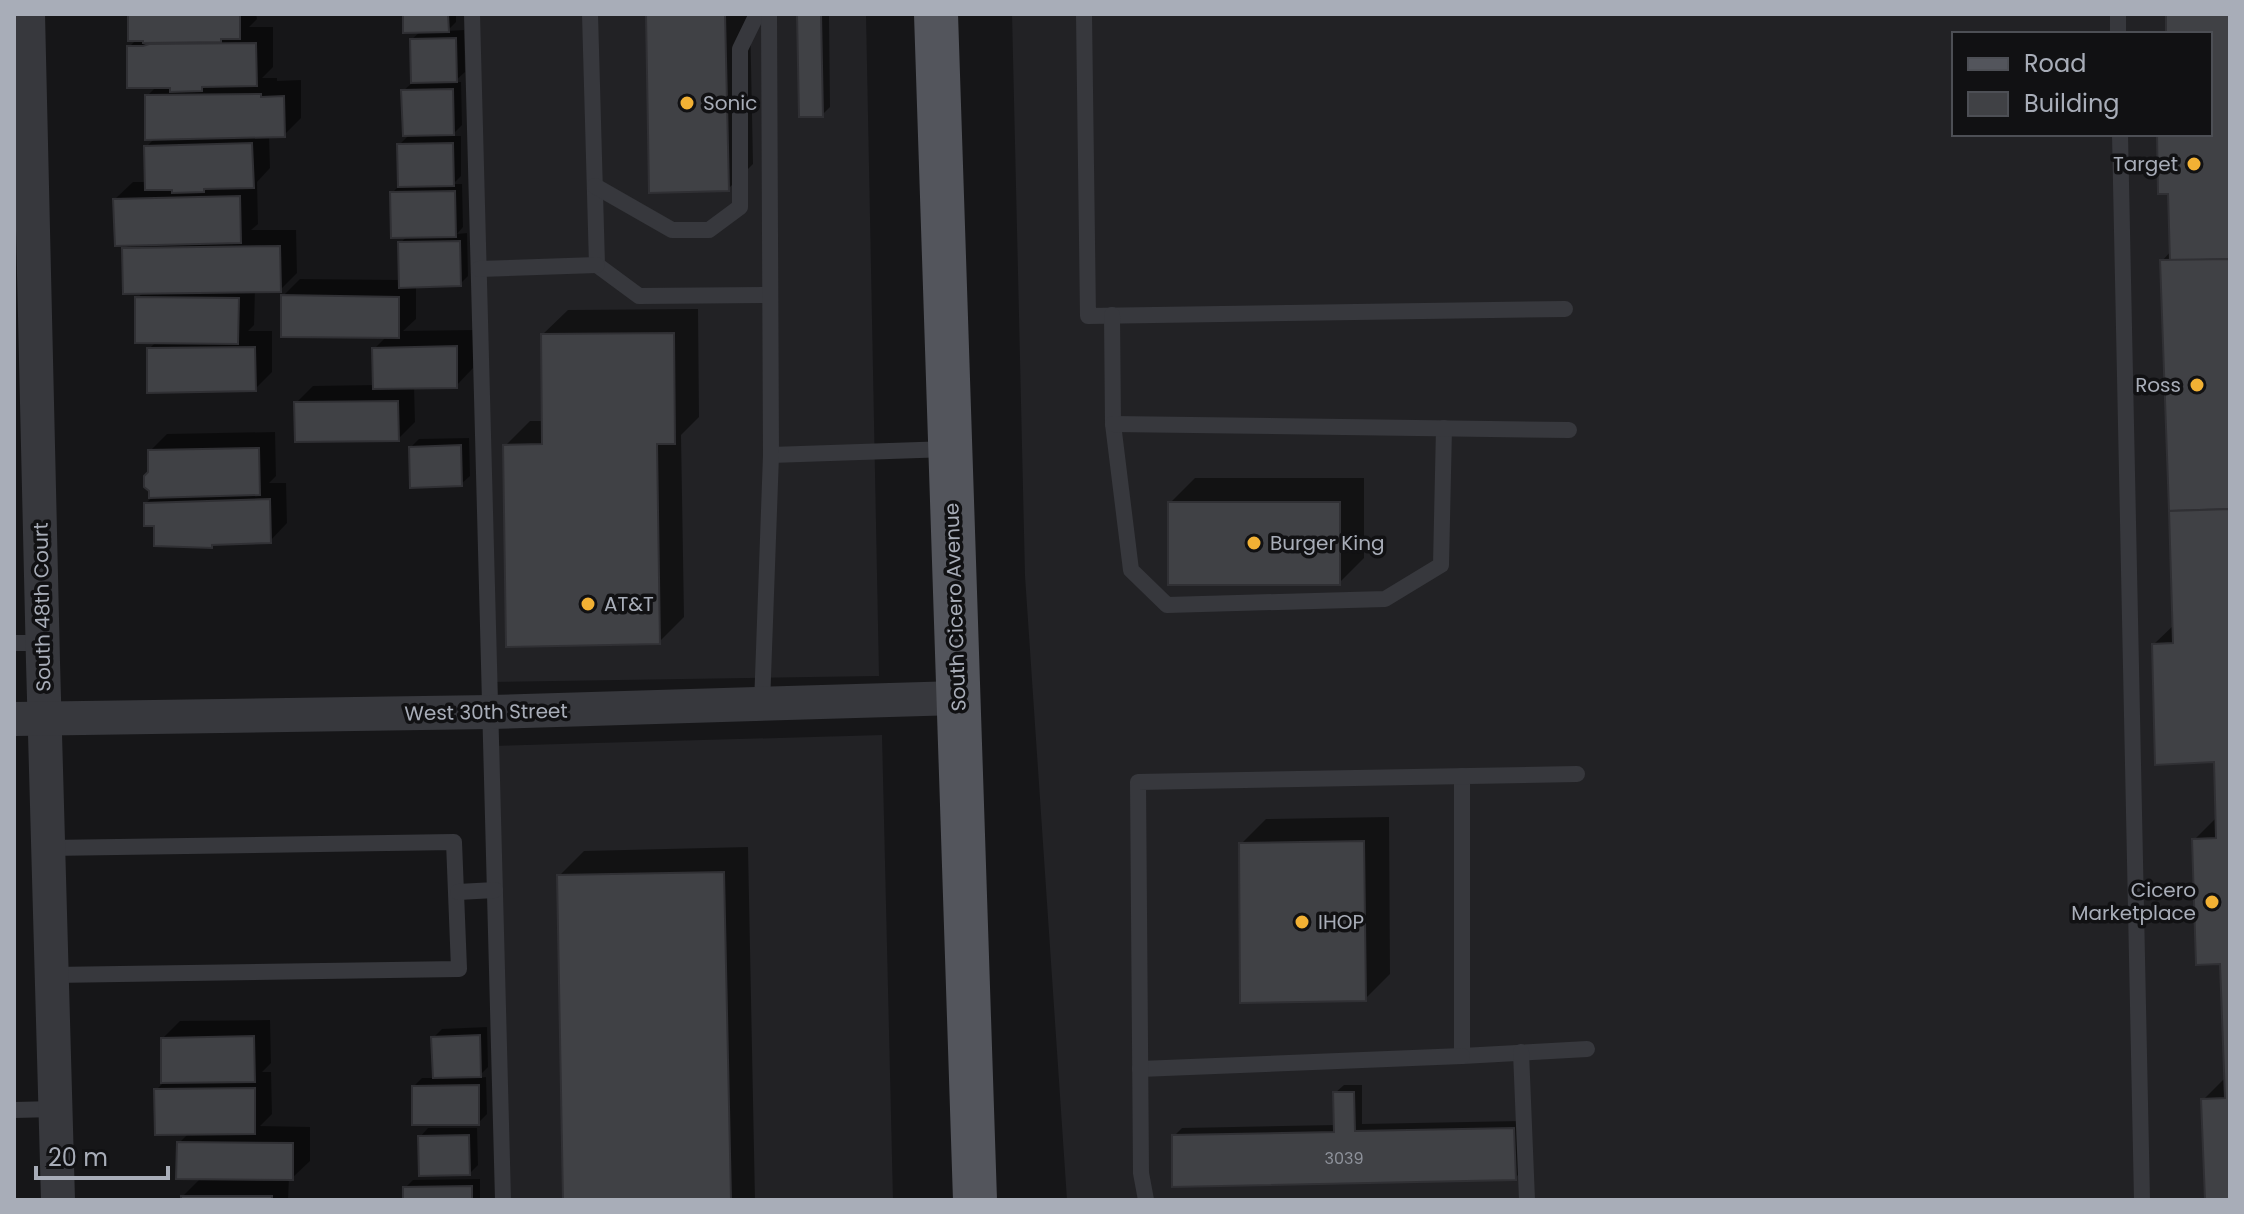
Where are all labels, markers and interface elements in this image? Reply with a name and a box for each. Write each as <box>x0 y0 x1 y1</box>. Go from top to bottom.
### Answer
legend <box>1952 32 2212 136</box>
text: Road <box>2024 47 2086 80</box>
text: Building <box>2024 87 2120 120</box>
place label: Sonic <box>703 89 757 117</box>
marker: Sonic <box>678 94 696 112</box>
place label: Target <box>2113 150 2178 178</box>
marker: Target <box>2185 155 2203 173</box>
place label: Ross <box>2135 371 2181 399</box>
marker: Ross <box>2188 376 2206 394</box>
street label: South Cicero Avenue <box>937 502 973 712</box>
street label: South 48th Court <box>27 522 57 692</box>
place label: Burger King <box>1270 529 1384 557</box>
marker: Burger King <box>1245 534 1263 552</box>
place label: AT&T <box>604 590 654 618</box>
marker: AT&T <box>579 595 597 613</box>
street label: West 30th Street <box>404 697 568 727</box>
place label: Cicero Marketplace <box>2071 876 2196 927</box>
marker: Cicero Marketplace <box>2203 893 2221 911</box>
place label: IHOP <box>1318 908 1364 936</box>
marker: IHOP <box>1293 913 1311 931</box>
scale bar <box>36 1130 168 1180</box>
text: 20 m <box>48 1141 108 1174</box>
house number: 3039 <box>1325 1147 1363 1170</box>

